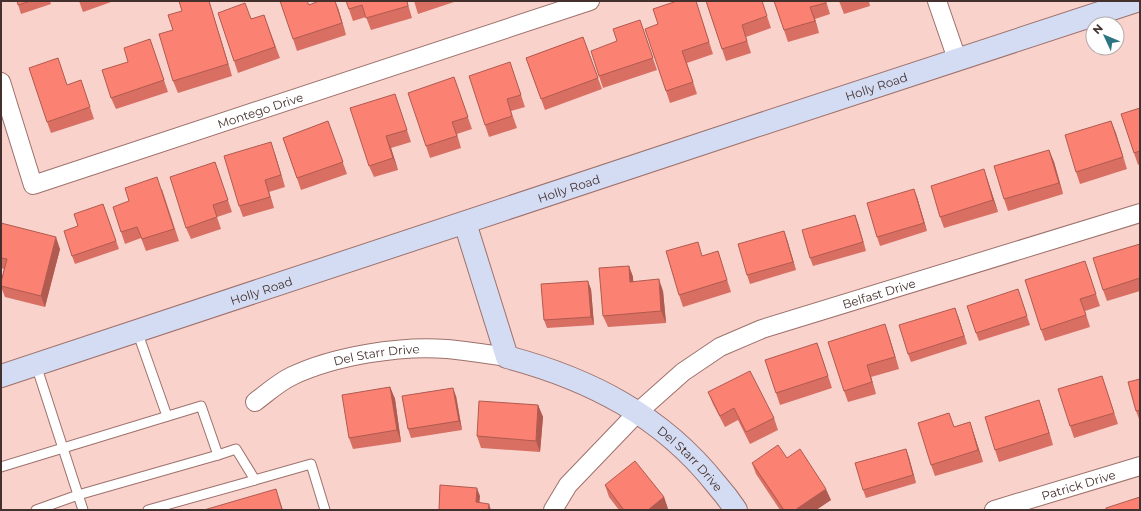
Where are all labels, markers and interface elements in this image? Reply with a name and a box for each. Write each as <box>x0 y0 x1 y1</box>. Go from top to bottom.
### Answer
north arrow <box>1085 16 1125 56</box>
text: N <box>1090 21 1106 37</box>
street label: Holly Road <box>843 69 909 103</box>
street label: Montego Drive <box>215 89 305 131</box>
street label: Holly Road <box>536 171 602 205</box>
street label: Holly Road <box>228 273 294 308</box>
street label: Belfast Drive <box>840 275 917 311</box>
street label: Del Starr Drive <box>332 341 420 368</box>
street label: Del Starr Drive <box>655 422 726 494</box>
street label: Patrick Drive <box>1039 466 1117 503</box>

